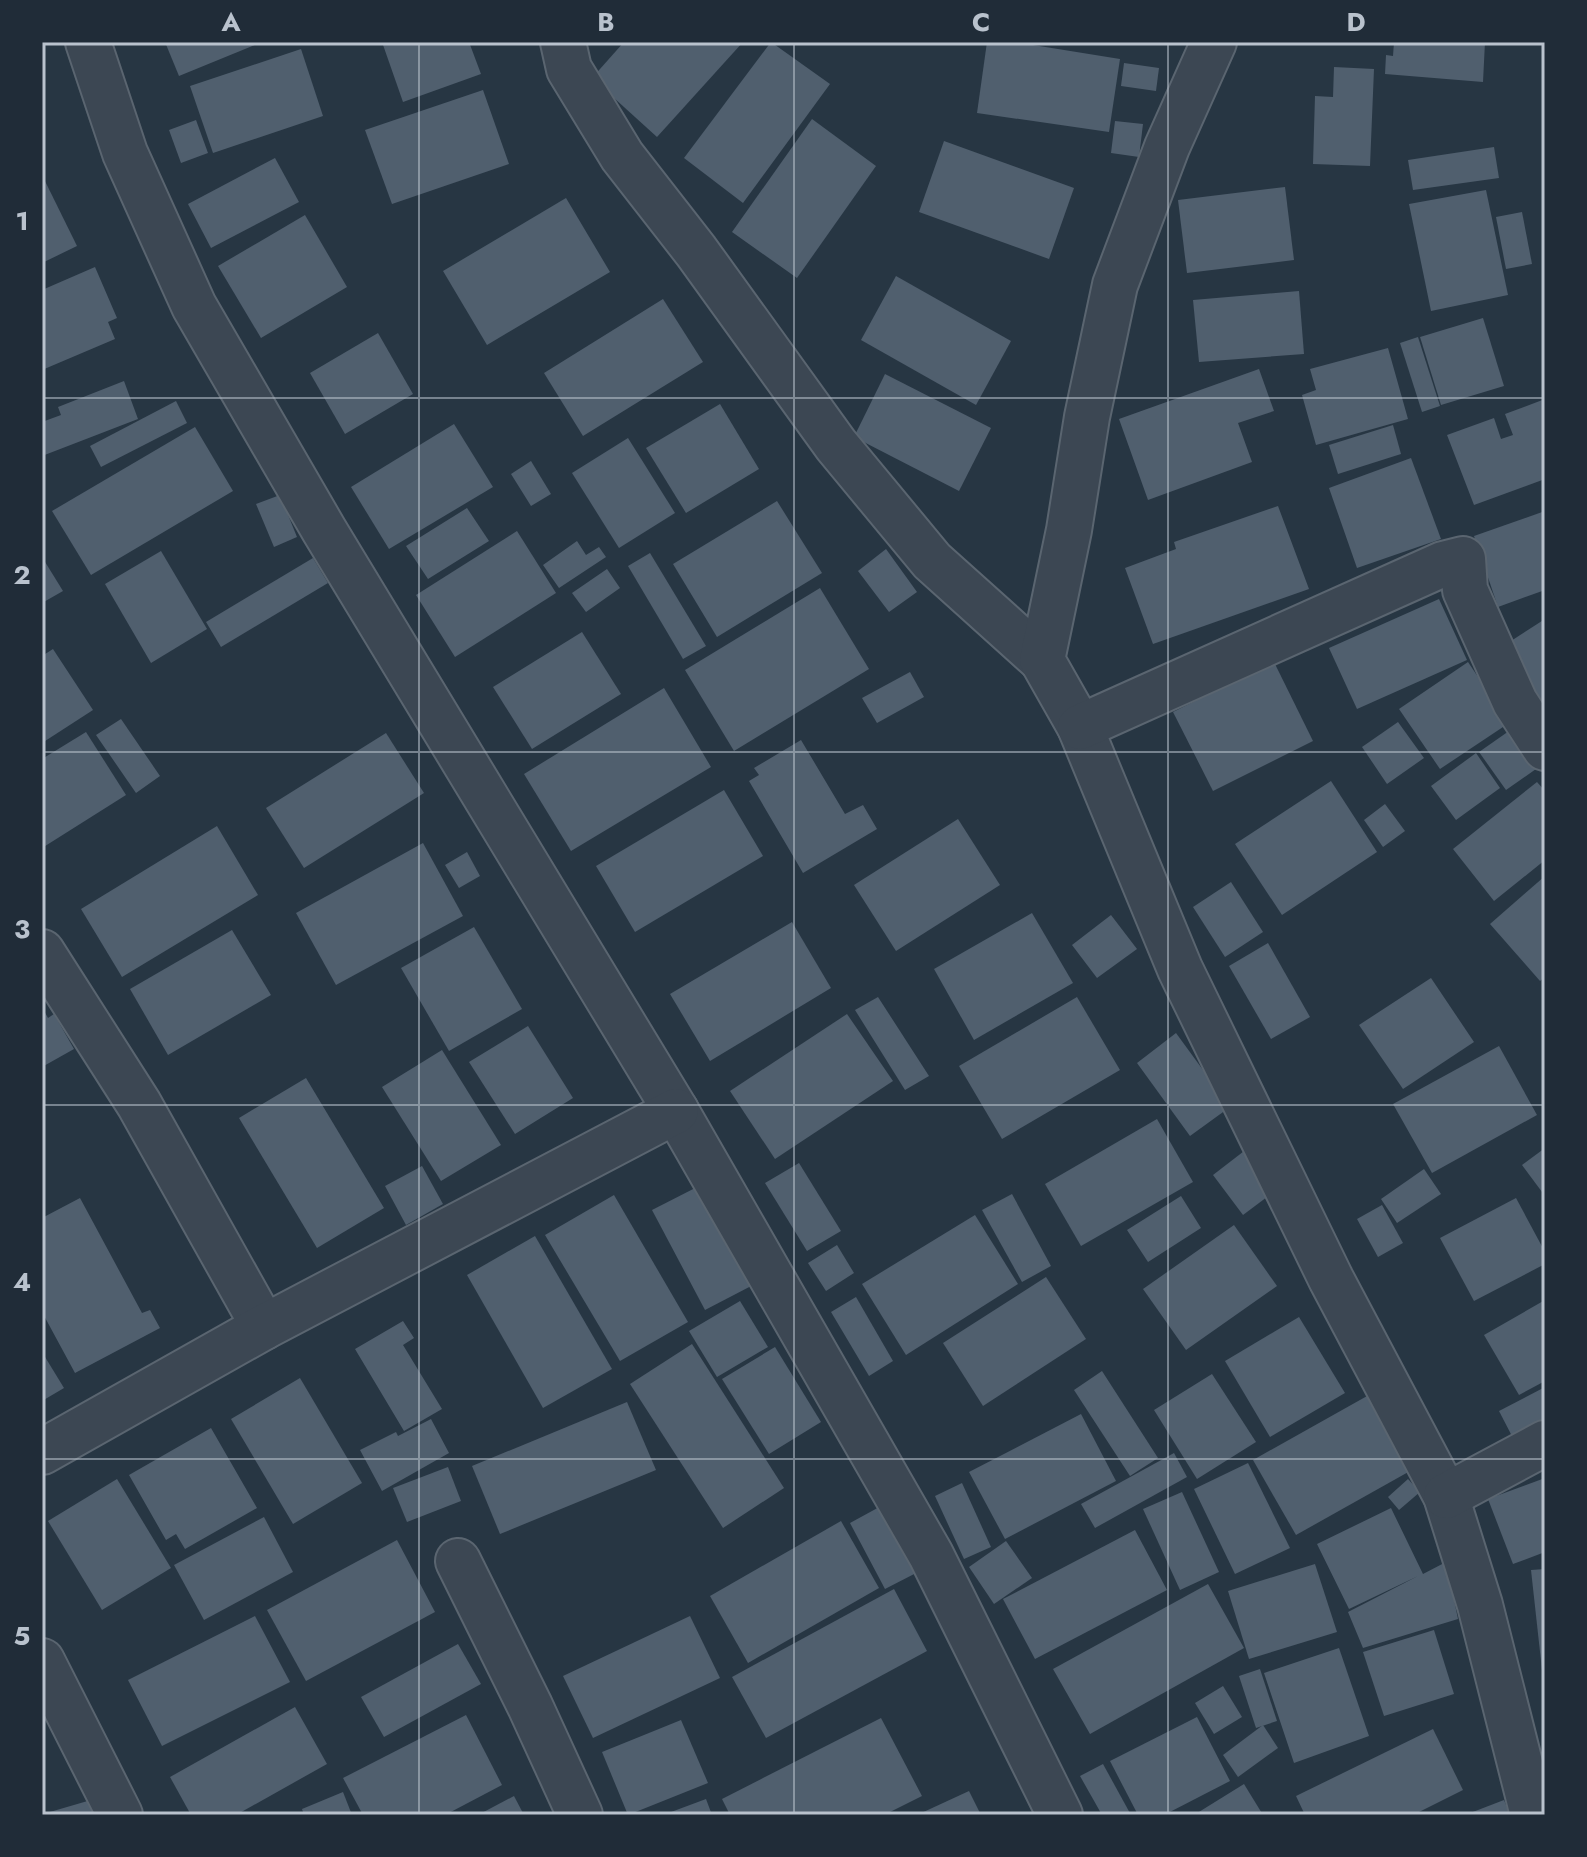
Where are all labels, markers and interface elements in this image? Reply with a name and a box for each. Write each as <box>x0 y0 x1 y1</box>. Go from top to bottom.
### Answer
text: A <box>220 3 241 41</box>
text: B <box>597 3 615 41</box>
text: C <box>972 3 990 41</box>
text: D <box>1346 3 1366 41</box>
text: 1 <box>15 202 29 240</box>
text: 2 <box>13 556 31 594</box>
text: 3 <box>14 910 30 948</box>
text: 4 <box>13 1263 31 1301</box>
text: 5 <box>14 1617 30 1655</box>

